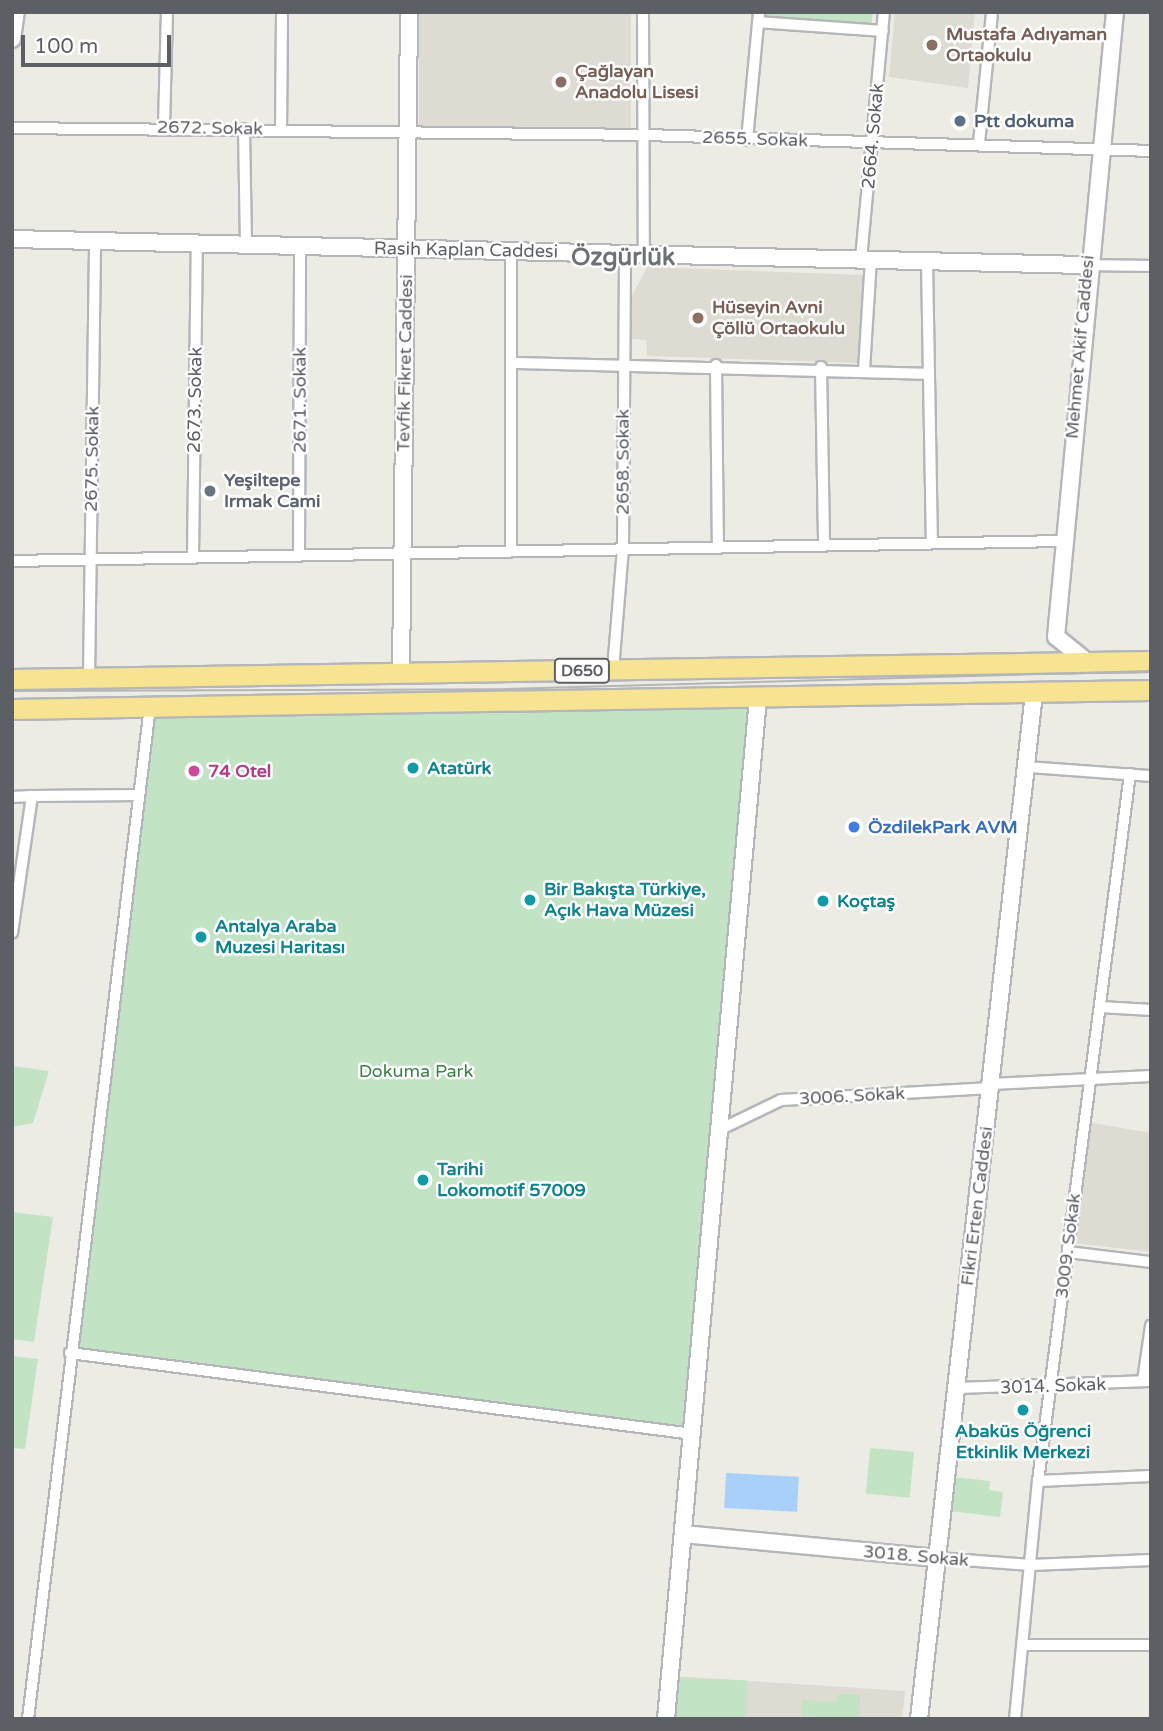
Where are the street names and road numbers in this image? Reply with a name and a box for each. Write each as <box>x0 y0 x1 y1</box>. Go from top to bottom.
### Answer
street label: 2664. Sokak <box>858 82 888 190</box>
street label: 2672. Sokak <box>157 116 263 140</box>
street label: 2655. Sokak <box>702 126 808 152</box>
street label: Rasih Kaplan Caddesi <box>374 238 558 262</box>
street label: Mehmet Akif Caddesi <box>1061 254 1099 440</box>
street label: Tevfik Fikret Caddesi <box>393 274 417 452</box>
street label: 2673. Sokak <box>183 347 207 453</box>
street label: 2671. Sokak <box>289 347 311 453</box>
street label: 2675. Sokak <box>80 406 104 512</box>
street label: 2658. Sokak <box>612 409 634 515</box>
road number: D650 <box>552 658 612 684</box>
street label: 3006. Sokak <box>798 1082 906 1110</box>
street label: Fikri Erten Caddesi <box>956 1125 998 1287</box>
street label: 3009. Sokak <box>1051 1192 1085 1300</box>
street label: 3014. Sokak <box>1000 1373 1106 1399</box>
street label: 3018. Sokak <box>862 1541 970 1571</box>

